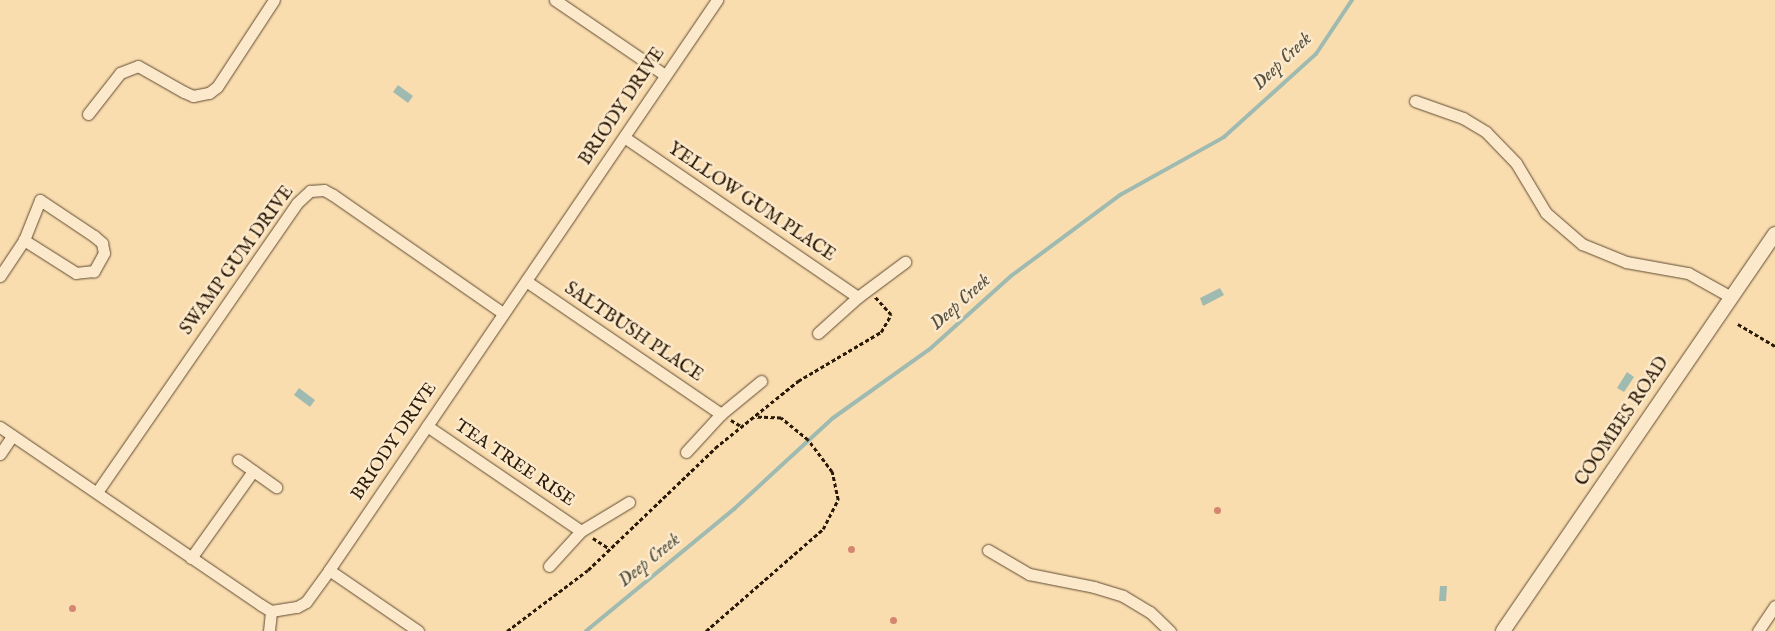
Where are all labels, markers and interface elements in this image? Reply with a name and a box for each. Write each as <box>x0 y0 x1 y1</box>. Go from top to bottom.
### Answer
water label: Deep Creek <box>1249 28 1317 96</box>
street label: BRIODY DRIVE <box>576 44 670 170</box>
street label: YELLOW GUM PLACE <box>663 139 839 267</box>
street label: SWAMP GUM DRIVE <box>177 182 299 340</box>
water label: Deep Creek <box>926 270 996 336</box>
street label: SALTBUSH PLACE <box>560 279 706 387</box>
street label: COOMBES ROAD <box>1572 353 1674 491</box>
street label: BRIODY DRIVE <box>348 379 442 505</box>
street label: TEA TREE RISE <box>450 416 578 512</box>
water label: Deep Creek <box>614 529 686 593</box>

